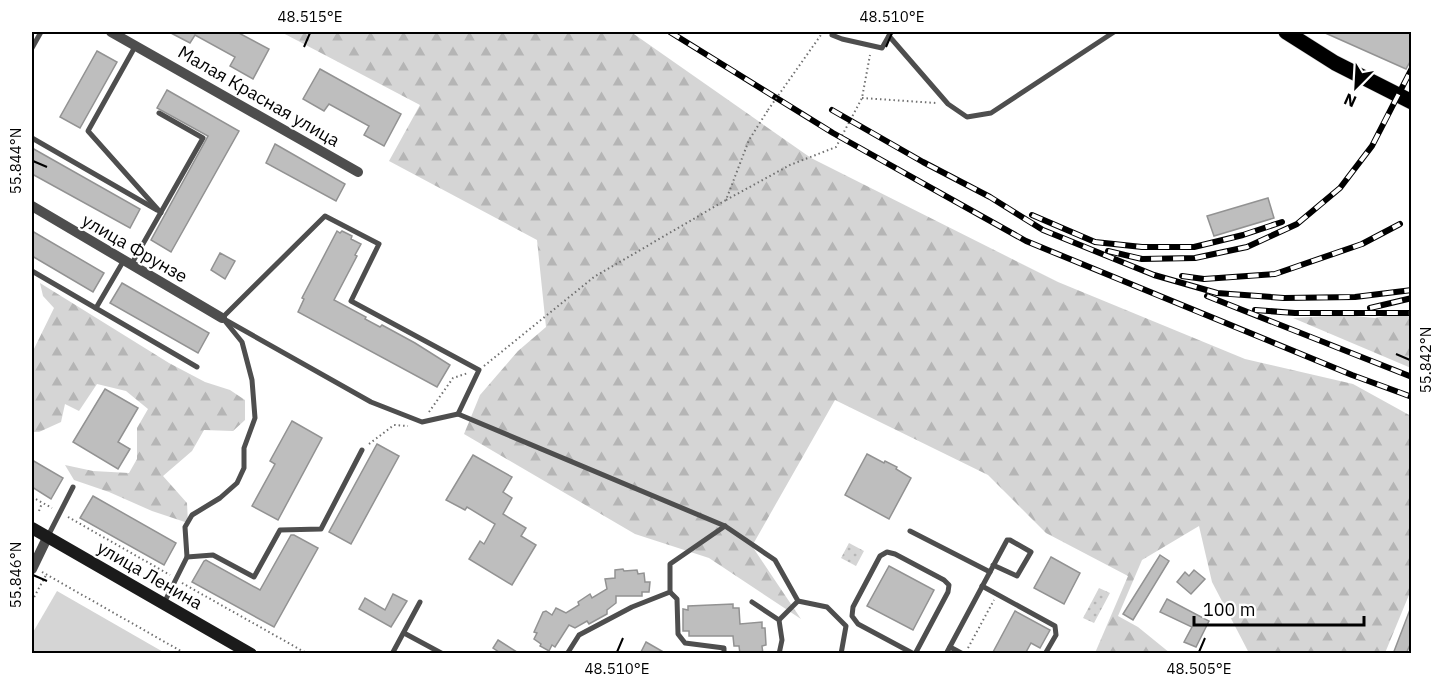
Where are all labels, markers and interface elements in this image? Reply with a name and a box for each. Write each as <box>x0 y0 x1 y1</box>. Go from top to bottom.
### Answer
text: 48.515°E <box>278 7 342 26</box>
text: 48.510°E <box>860 7 924 26</box>
street label: Малая Красная улица <box>174 40 344 152</box>
north arrow <box>1326 57 1386 117</box>
text: N <box>1341 89 1359 112</box>
text: 55.844°N <box>6 128 25 194</box>
street label: улица Фрунзе <box>78 209 192 288</box>
text: 55.842°N <box>1416 327 1435 393</box>
street label: улица Ленина <box>93 536 207 615</box>
text: 55.846°N <box>6 542 25 608</box>
scale bar <box>1194 589 1364 627</box>
text: 100 m <box>1203 598 1255 621</box>
text: 48.510°E <box>585 659 649 678</box>
text: 48.505°E <box>1167 659 1231 678</box>

